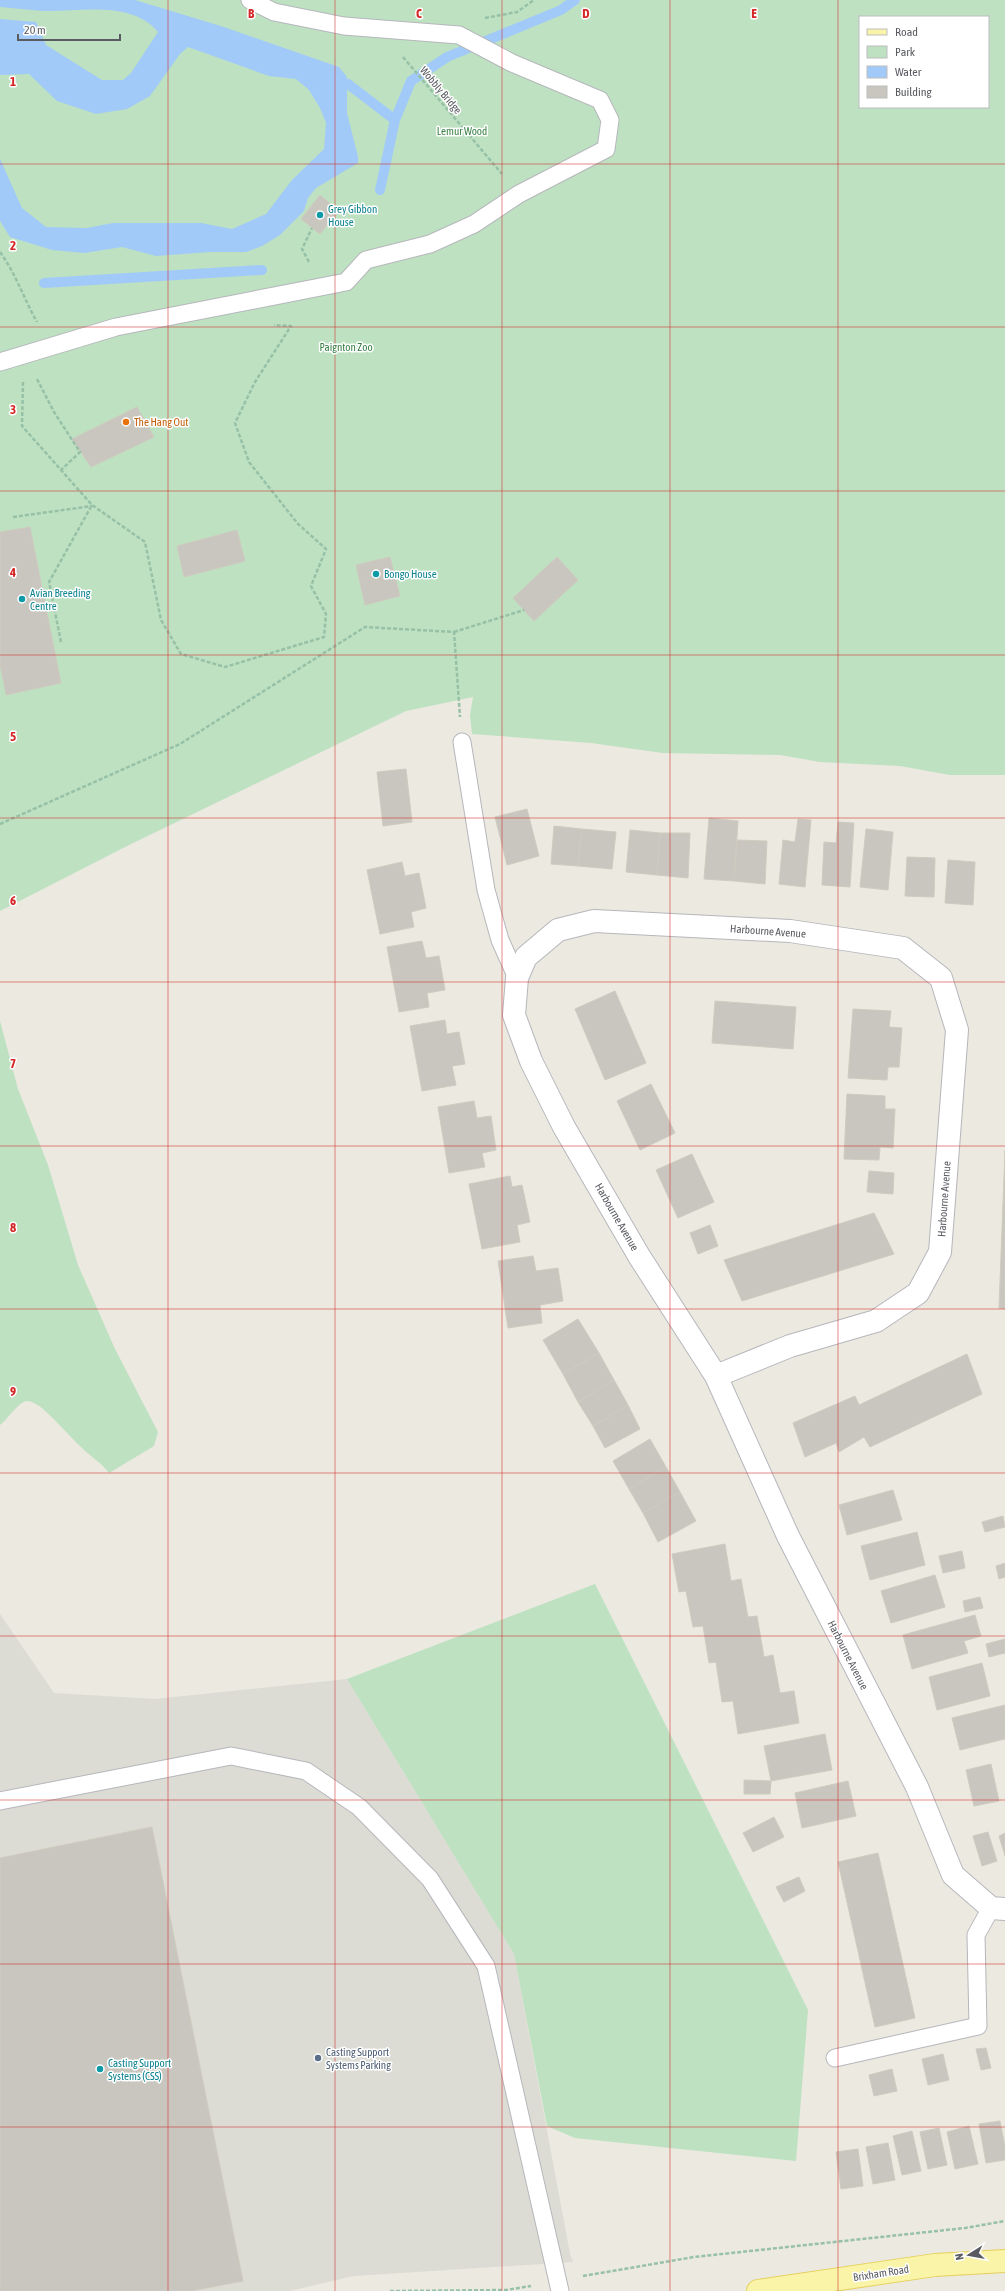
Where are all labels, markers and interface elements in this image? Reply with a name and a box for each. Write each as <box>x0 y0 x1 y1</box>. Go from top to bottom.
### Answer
text: B <box>248 6 255 21</box>
text: C <box>416 6 422 21</box>
text: D <box>582 6 590 21</box>
text: E <box>751 6 757 21</box>
scale bar <box>18 16 120 42</box>
legend <box>859 16 989 108</box>
text: 20 m <box>24 23 46 37</box>
text: Road <box>895 25 918 39</box>
text: Park <box>895 45 916 59</box>
street label: Wobbly Bridge <box>418 64 464 116</box>
text: Water <box>895 65 922 79</box>
text: 1 <box>10 74 16 89</box>
text: Building <box>895 85 933 99</box>
park label: Lemur Wood <box>437 125 487 137</box>
place label: Grey Gibbon House <box>328 203 377 228</box>
marker: Grey Gibbon House <box>315 210 325 220</box>
text: 2 <box>10 238 16 253</box>
park label: Paignton Zoo <box>319 341 373 353</box>
text: 3 <box>10 402 16 417</box>
place label: The Hang Out <box>134 416 188 428</box>
marker: The Hang Out <box>121 417 131 427</box>
text: 4 <box>9 565 16 580</box>
place label: Bongo House <box>384 568 437 580</box>
marker: Bongo House <box>371 569 381 579</box>
place label: Avian Breeding Centre <box>30 587 91 612</box>
marker: Avian Breeding Centre <box>17 594 27 604</box>
text: 5 <box>10 729 16 744</box>
text: 6 <box>10 893 16 908</box>
street label: Harbourne Avenue <box>730 922 806 940</box>
text: 7 <box>10 1056 16 1071</box>
street label: Harbourne Avenue <box>935 1161 953 1237</box>
street label: Harbourne Avenue <box>593 1181 641 1253</box>
text: 8 <box>10 1220 16 1235</box>
text: 9 <box>10 1384 16 1399</box>
street label: Harbourne Avenue <box>825 1618 871 1692</box>
place label: Casting Support Systems Parking <box>326 2046 391 2071</box>
marker: Casting Support Systems Parking <box>313 2053 323 2063</box>
place label: Casting Support Systems (CSS) <box>108 2057 171 2082</box>
marker: Casting Support Systems (CSS) <box>95 2064 105 2074</box>
north arrow <box>949 2235 989 2275</box>
text: N <box>953 2253 966 2261</box>
street label: Brixham Road <box>852 2263 910 2283</box>

